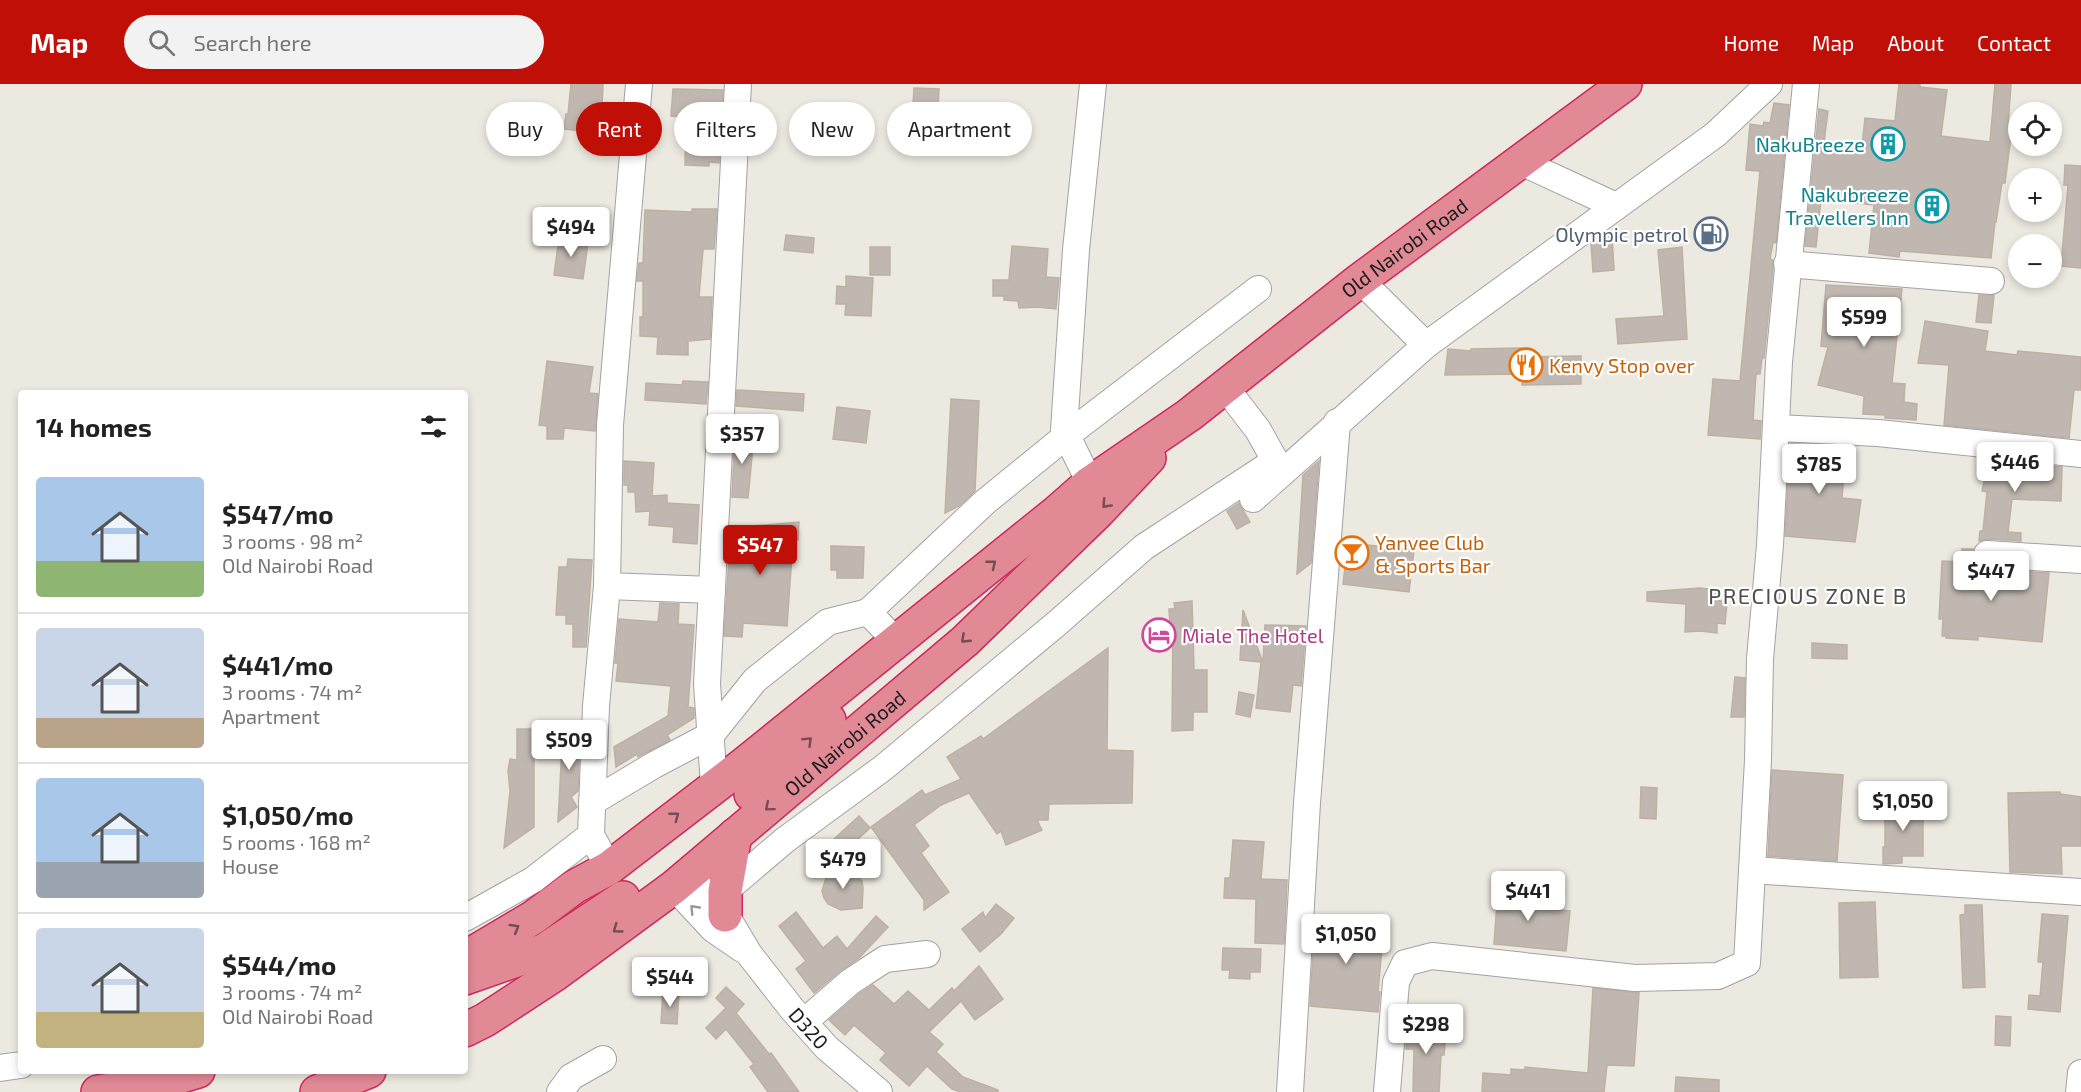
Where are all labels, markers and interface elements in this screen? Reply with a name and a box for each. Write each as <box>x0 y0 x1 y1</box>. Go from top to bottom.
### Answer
search box <box>124 15 544 69</box>
text: Map <box>30 25 88 59</box>
icon: search <box>145 26 178 59</box>
text: Search here <box>193 29 312 55</box>
text: Home <box>1723 30 1779 55</box>
text: Map <box>1812 30 1854 55</box>
text: About <box>1887 30 1944 55</box>
text: Contact <box>1977 30 2051 55</box>
chip: Buy <box>486 102 564 156</box>
chip: Rent <box>576 102 662 156</box>
chip: Filters <box>674 102 777 156</box>
chip: New <box>789 102 875 156</box>
chip: Apartment <box>887 102 1032 156</box>
map controls <box>2008 102 2062 288</box>
button: locate <box>2008 102 2062 156</box>
building icon: NakuBreeze <box>1870 126 1906 162</box>
place label: NakuBreeze <box>1756 132 1865 156</box>
button: + <box>2008 168 2062 222</box>
place label: Nakubreeze Travellers Inn <box>1785 182 1909 229</box>
building icon: Nakubreeze Travellers Inn <box>1914 188 1950 224</box>
street label: Old Nairobi Road <box>1336 193 1472 302</box>
pin: $494 <box>535 207 607 258</box>
text: $494 <box>547 214 595 238</box>
fuel station icon: Olympic petrol <box>1693 216 1729 252</box>
place label: Olympic petrol <box>1555 222 1688 246</box>
button: − <box>2008 234 2062 288</box>
pin: $599 <box>1828 297 1900 348</box>
text: $599 <box>1841 304 1887 328</box>
restaurant icon: Kenvy Stop over <box>1508 347 1544 383</box>
place label: Kenvy Stop over <box>1549 353 1695 377</box>
icon: filters <box>417 410 450 443</box>
text: 14 homes <box>36 411 152 442</box>
pin: $357 <box>706 414 778 465</box>
text: $357 <box>720 421 764 445</box>
pin: $446 <box>1979 442 2051 493</box>
pin: $785 <box>1783 444 1855 495</box>
text: $446 <box>1991 449 2039 473</box>
text: $785 <box>1796 451 1842 475</box>
one-way arrow <box>1102 497 1113 508</box>
text: $547/mo <box>222 498 334 529</box>
icon: home <box>84 501 156 573</box>
pin: $547 <box>724 525 796 576</box>
text: 3 rooms · 98 m² <box>222 529 363 553</box>
place label: Yanvee Club & Sports Bar <box>1375 530 1491 577</box>
text: $547 <box>737 532 783 556</box>
bar icon: Yanvee Club & Sports Bar <box>1334 535 1370 571</box>
pin: $447 <box>1955 551 2027 602</box>
text: Old Nairobi Road <box>222 553 373 577</box>
text: $447 <box>1967 558 2015 582</box>
one-way arrow <box>985 561 996 572</box>
district label: PRECIOUS ZONE B <box>1708 582 1908 608</box>
hotel icon: Miale The Hotel <box>1141 617 1177 653</box>
place label: Miale The Hotel <box>1182 623 1324 647</box>
one-way arrow <box>962 632 973 643</box>
text: $441/mo <box>222 649 333 680</box>
icon: home <box>84 652 156 724</box>
text: 3 rooms · 74 m² <box>222 680 362 704</box>
street label: Old Nairobi Road <box>779 685 910 801</box>
text: Apartment <box>222 704 320 728</box>
pin: $509 <box>533 720 605 771</box>
text: $509 <box>545 727 593 751</box>
one-way arrow <box>801 737 812 748</box>
pin: $1,050 <box>1854 781 1952 832</box>
text: $1,050 <box>1872 788 1934 812</box>
text: $1,050/mo <box>222 799 354 830</box>
one-way arrow <box>765 799 776 810</box>
icon: home <box>84 802 156 874</box>
one-way arrow <box>668 813 679 824</box>
text: 5 rooms · 168 m² <box>222 830 371 854</box>
pin: $479 <box>807 839 879 890</box>
text: $479 <box>820 846 866 870</box>
text: House <box>222 854 279 878</box>
pin: $441 <box>1492 871 1564 922</box>
text: $441 <box>1505 878 1551 902</box>
one-way arrow <box>691 905 702 916</box>
pin: $1,050 <box>1297 914 1395 965</box>
text: $1,050 <box>1315 921 1377 945</box>
one-way arrow <box>613 922 624 933</box>
one-way arrow <box>509 923 519 935</box>
text: $544/mo <box>222 949 336 980</box>
icon: home <box>84 952 156 1024</box>
pin: $544 <box>634 957 706 1008</box>
text: $544 <box>646 964 694 988</box>
text: 3 rooms · 74 m² <box>222 980 362 1004</box>
street label: D320 <box>784 1002 834 1054</box>
text: Old Nairobi Road <box>222 1004 373 1028</box>
pin: $298 <box>1390 1004 1462 1055</box>
text: $298 <box>1402 1011 1450 1035</box>

